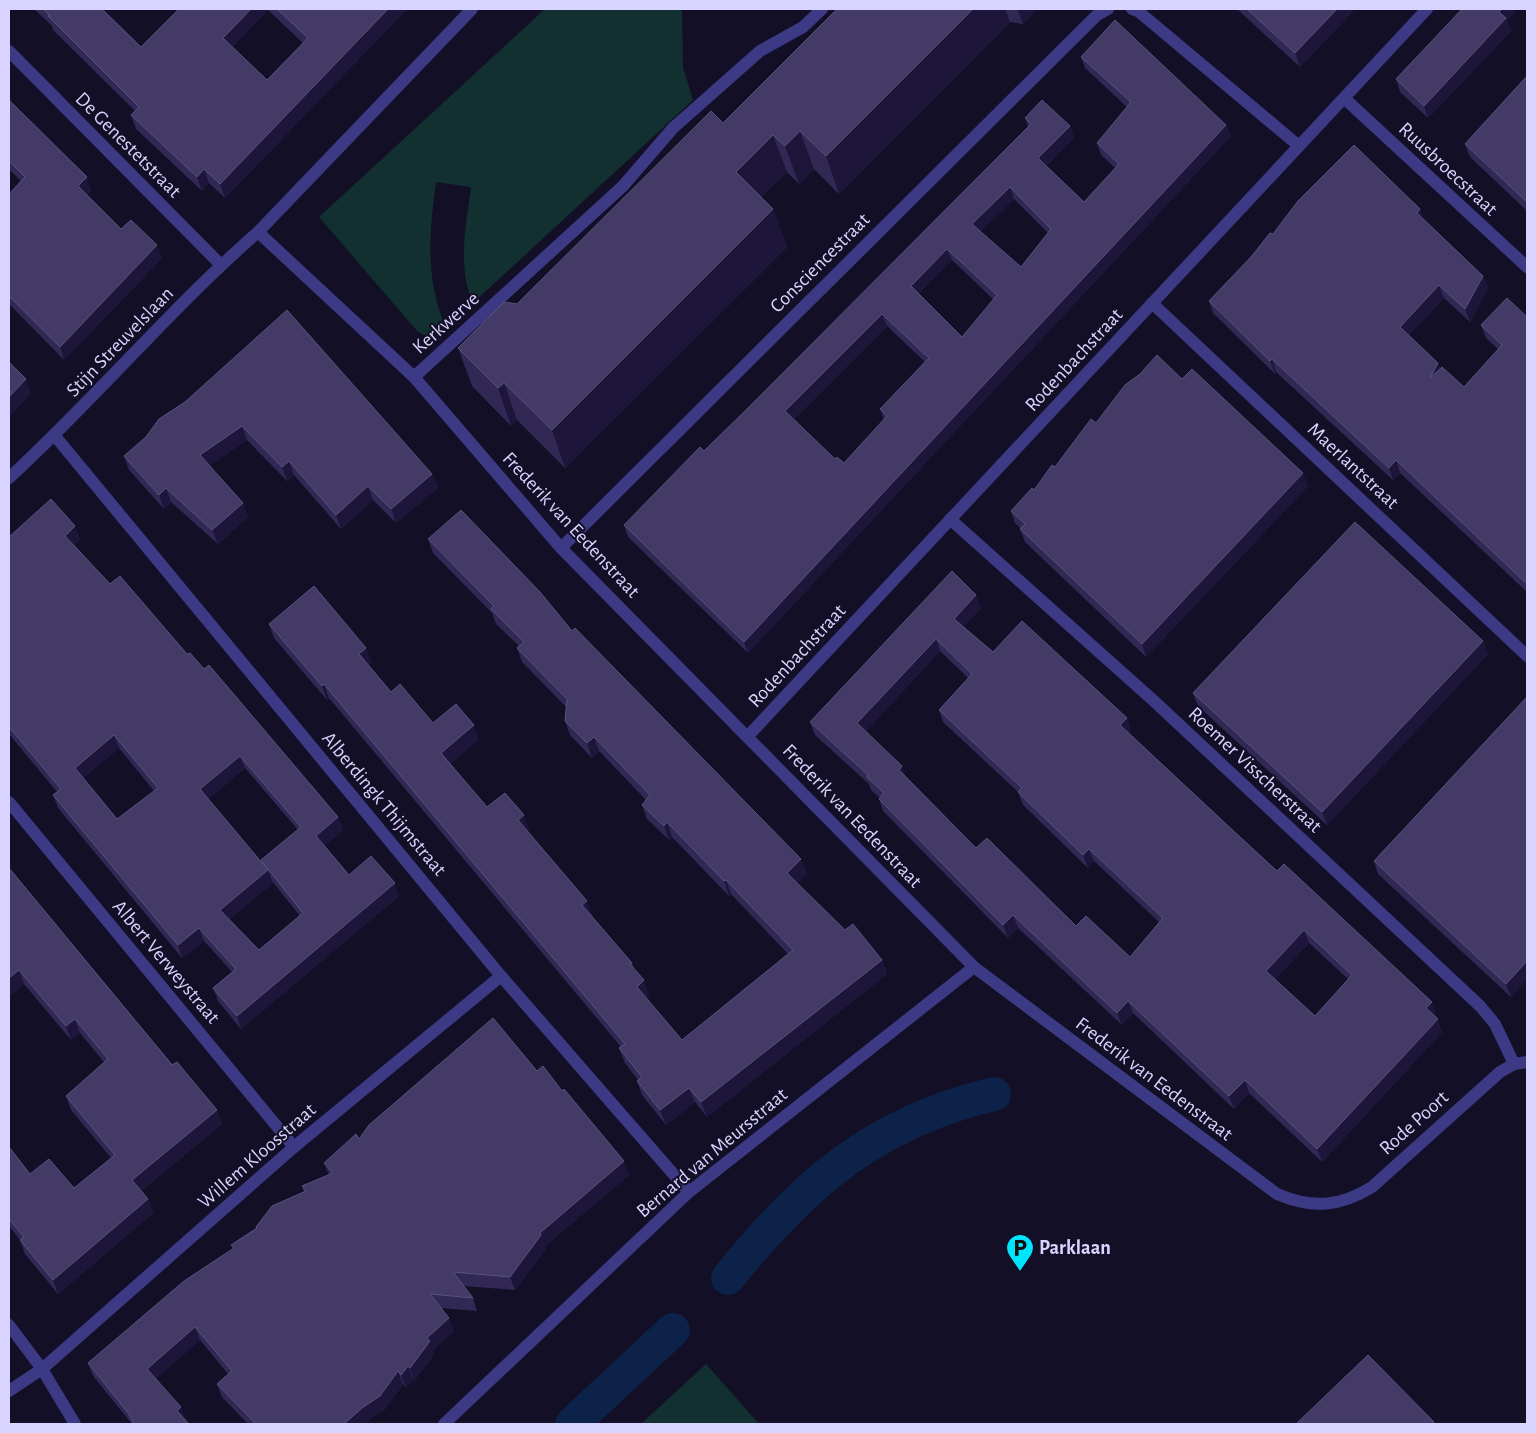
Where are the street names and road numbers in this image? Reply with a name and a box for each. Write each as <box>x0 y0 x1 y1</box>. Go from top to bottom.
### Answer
street label: De Genestetstraat <box>71 88 185 202</box>
street label: Ruusbroecstraat <box>1395 118 1502 220</box>
street label: Consciencestraat <box>767 209 874 316</box>
street label: Stijn Streuvelslaan <box>63 283 177 401</box>
street label: Kerkwerve <box>409 288 483 358</box>
street label: Rodenbachstraat <box>1021 304 1127 415</box>
street label: Maerlantstraat <box>1304 419 1403 513</box>
street label: Frederik van Eedenstraat <box>499 448 644 602</box>
street label: Rodenbachstraat <box>744 600 850 711</box>
street label: Roemer Visscherstraat <box>1185 703 1326 837</box>
street label: Alberdingk Thijmstraat <box>318 728 450 880</box>
street label: Frederik van Eedenstraat <box>779 740 926 892</box>
street label: Albert Verweystraat <box>109 896 224 1028</box>
street label: Frederik van Eedenstraat <box>1072 1014 1237 1145</box>
street label: Bernard van Meursstraat <box>633 1084 792 1222</box>
street label: Rode Poort <box>1376 1087 1453 1159</box>
street label: Willem Kloosstraat <box>194 1099 320 1212</box>

